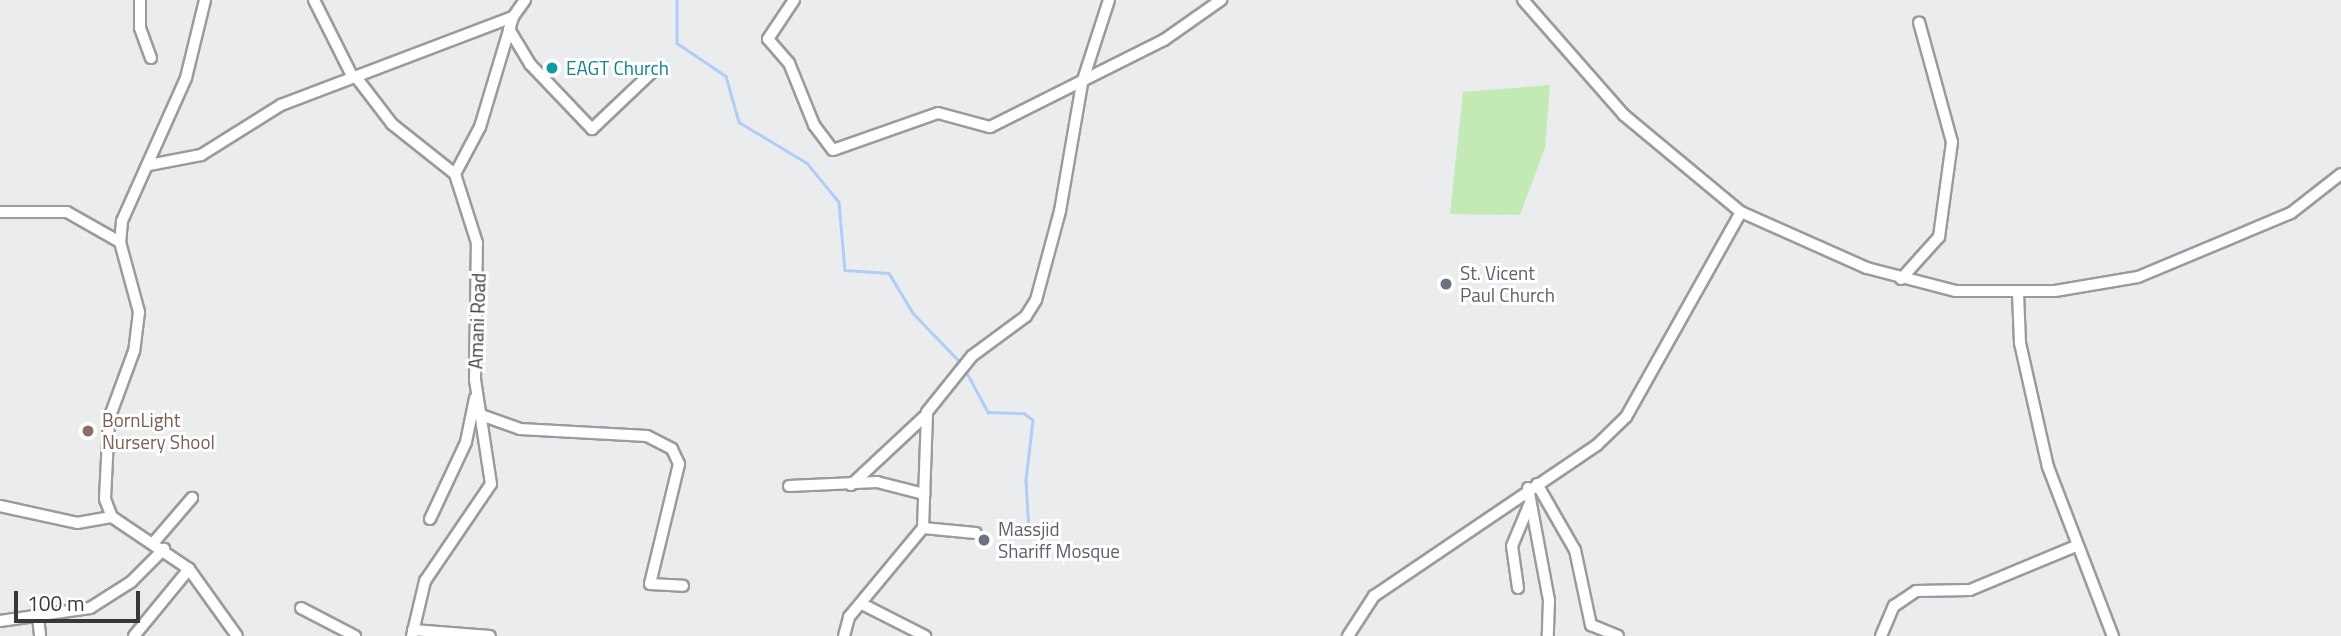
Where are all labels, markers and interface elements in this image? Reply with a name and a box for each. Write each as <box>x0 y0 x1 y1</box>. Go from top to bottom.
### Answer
place label: EAGT Church <box>566 57 669 79</box>
marker: EAGT Church <box>544 60 560 76</box>
place label: St. Vicent Paul Church <box>1460 262 1555 306</box>
street label: Amani Road <box>464 272 490 370</box>
marker: St. Vicent Paul Church <box>1438 276 1454 292</box>
place label: BornLight Nursery Shool <box>102 409 215 453</box>
marker: BornLight Nursery Shool <box>80 423 96 439</box>
place label: Massjid Shariff Mosque <box>998 518 1120 562</box>
marker: Massjid Shariff Mosque <box>976 532 992 548</box>
scale bar <box>18 576 144 620</box>
text: 100 m <box>27 587 84 619</box>

